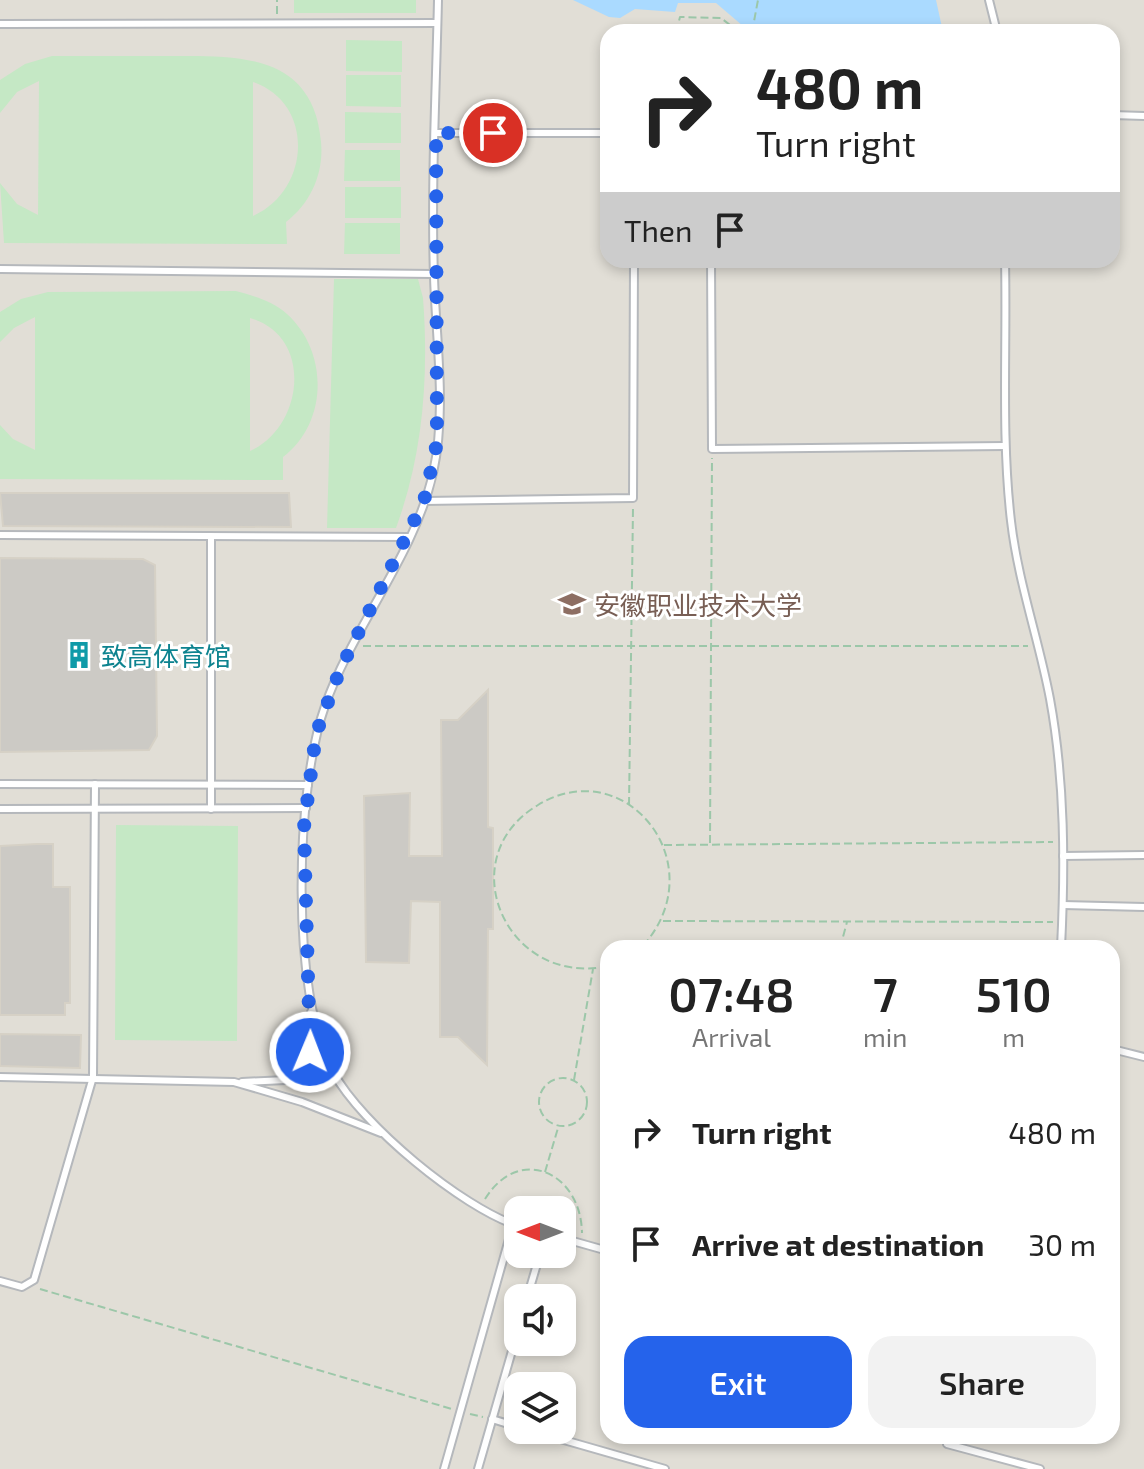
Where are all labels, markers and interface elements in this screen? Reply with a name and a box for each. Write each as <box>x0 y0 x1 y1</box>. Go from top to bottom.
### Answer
text: 480 m <box>756 53 923 120</box>
icon: right <box>624 56 728 160</box>
pin <box>459 99 527 167</box>
icon: arrive <box>471 111 515 155</box>
text: Turn right <box>756 121 916 164</box>
icon: arrive <box>708 208 752 252</box>
text: Then <box>624 212 692 248</box>
school or university icon: 安徽职业技术大学 <box>557 589 587 619</box>
place label: 安徽职业技术大学 <box>594 589 802 620</box>
building icon: 致高体育馆 <box>64 640 94 670</box>
place label: 致高体育馆 <box>101 640 231 671</box>
text: 07:48 <box>668 964 795 1022</box>
text: 7 <box>873 964 898 1022</box>
text: 510 <box>976 964 1052 1022</box>
position arrow <box>268 1010 352 1094</box>
text: Arrival <box>692 1021 771 1052</box>
text: min <box>863 1021 907 1052</box>
text: m <box>1002 1021 1025 1052</box>
icon: right <box>624 1110 668 1154</box>
text: Turn right <box>692 1114 832 1150</box>
text: 480 m <box>1008 1114 1096 1150</box>
north arrow <box>504 1196 576 1268</box>
map controls <box>504 1196 576 1444</box>
icon: arrive <box>624 1222 668 1266</box>
text: Arrive at destination <box>692 1226 984 1262</box>
text: 30 m <box>1028 1226 1096 1262</box>
button: sound <box>504 1284 576 1356</box>
button: Exit <box>624 1336 852 1428</box>
button: Share <box>868 1336 1096 1428</box>
button: layers <box>504 1372 576 1444</box>

